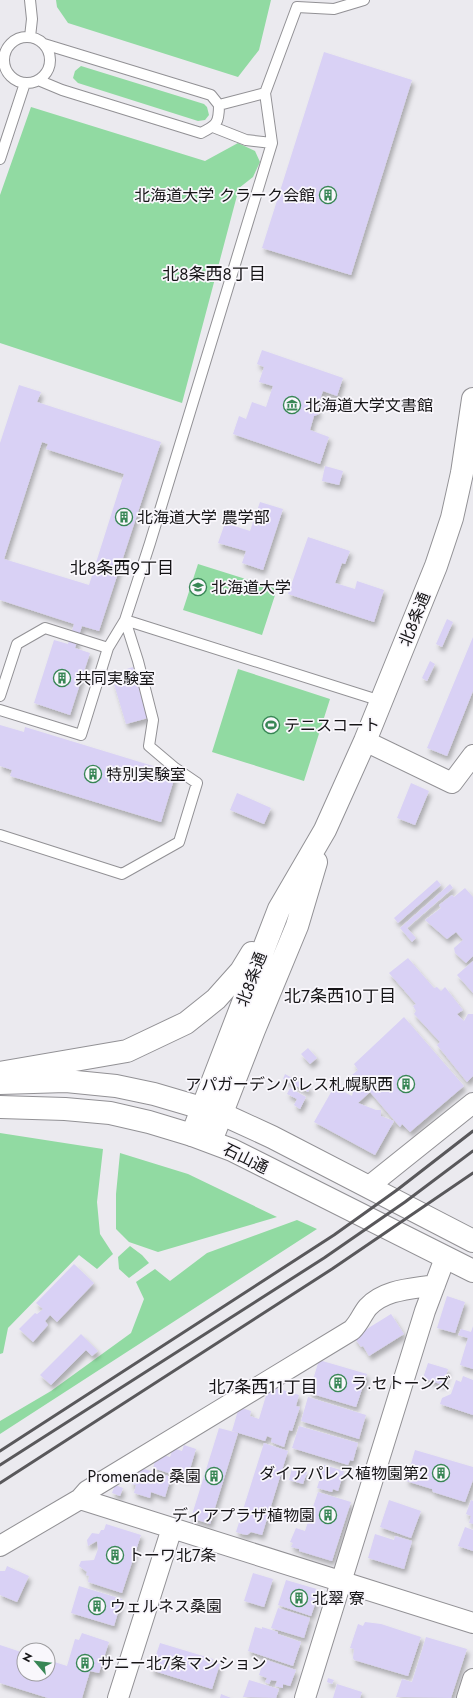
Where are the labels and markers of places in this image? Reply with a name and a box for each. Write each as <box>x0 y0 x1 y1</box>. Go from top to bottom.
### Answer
place label: 北海道大学 クラーク会館 <box>134 184 315 207</box>
building icon: 北海道大学 クラーク会館 <box>318 185 338 205</box>
place label: 北海道大学文書館 <box>305 394 433 417</box>
museum icon: 北海道大学文書館 <box>282 395 302 415</box>
place label: 北海道大学 農学部 <box>137 506 270 529</box>
building icon: 北海道大学 農学部 <box>114 507 134 527</box>
place label: 北海道大学 <box>211 576 291 599</box>
school or university icon: 北海道大学 <box>188 577 208 597</box>
place label: 共同実験室 <box>75 667 155 690</box>
building icon: 共同実験室 <box>52 668 72 688</box>
place label: テニスコート <box>284 714 380 737</box>
sports icon: テニスコート <box>261 715 281 735</box>
place label: 特別実験室 <box>106 763 186 786</box>
building icon: 特別実験室 <box>83 764 103 784</box>
place label: アパガーデンパレス札幌駅西 <box>185 1073 393 1096</box>
building icon: アパガーデンパレス札幌駅西 <box>396 1074 416 1094</box>
place label: ラ.セトーンズ <box>351 1372 451 1395</box>
building icon: ラ.セトーンズ <box>328 1373 348 1393</box>
place label: ダイアパレス植物園第2 <box>259 1462 428 1485</box>
building icon: ダイアパレス植物園第2 <box>431 1463 451 1483</box>
place label: Promenade 桑園 <box>88 1465 201 1488</box>
building icon: Promenade 桑園 <box>204 1466 224 1486</box>
place label: ディアプラザ植物園 <box>172 1504 315 1527</box>
building icon: ディアプラザ植物園 <box>318 1505 338 1525</box>
place label: トーワ北7条 <box>128 1544 216 1567</box>
building icon: トーワ北7条 <box>105 1545 125 1565</box>
place label: 北翠 寮 <box>312 1587 365 1610</box>
building icon: 北翠 寮 <box>289 1588 309 1608</box>
place label: ウェルネス桑園 <box>110 1595 222 1618</box>
building icon: ウェルネス桑園 <box>87 1596 107 1616</box>
place label: サニー北7条マンション <box>98 1652 266 1675</box>
building icon: サニー北7条マンション <box>75 1653 95 1673</box>

